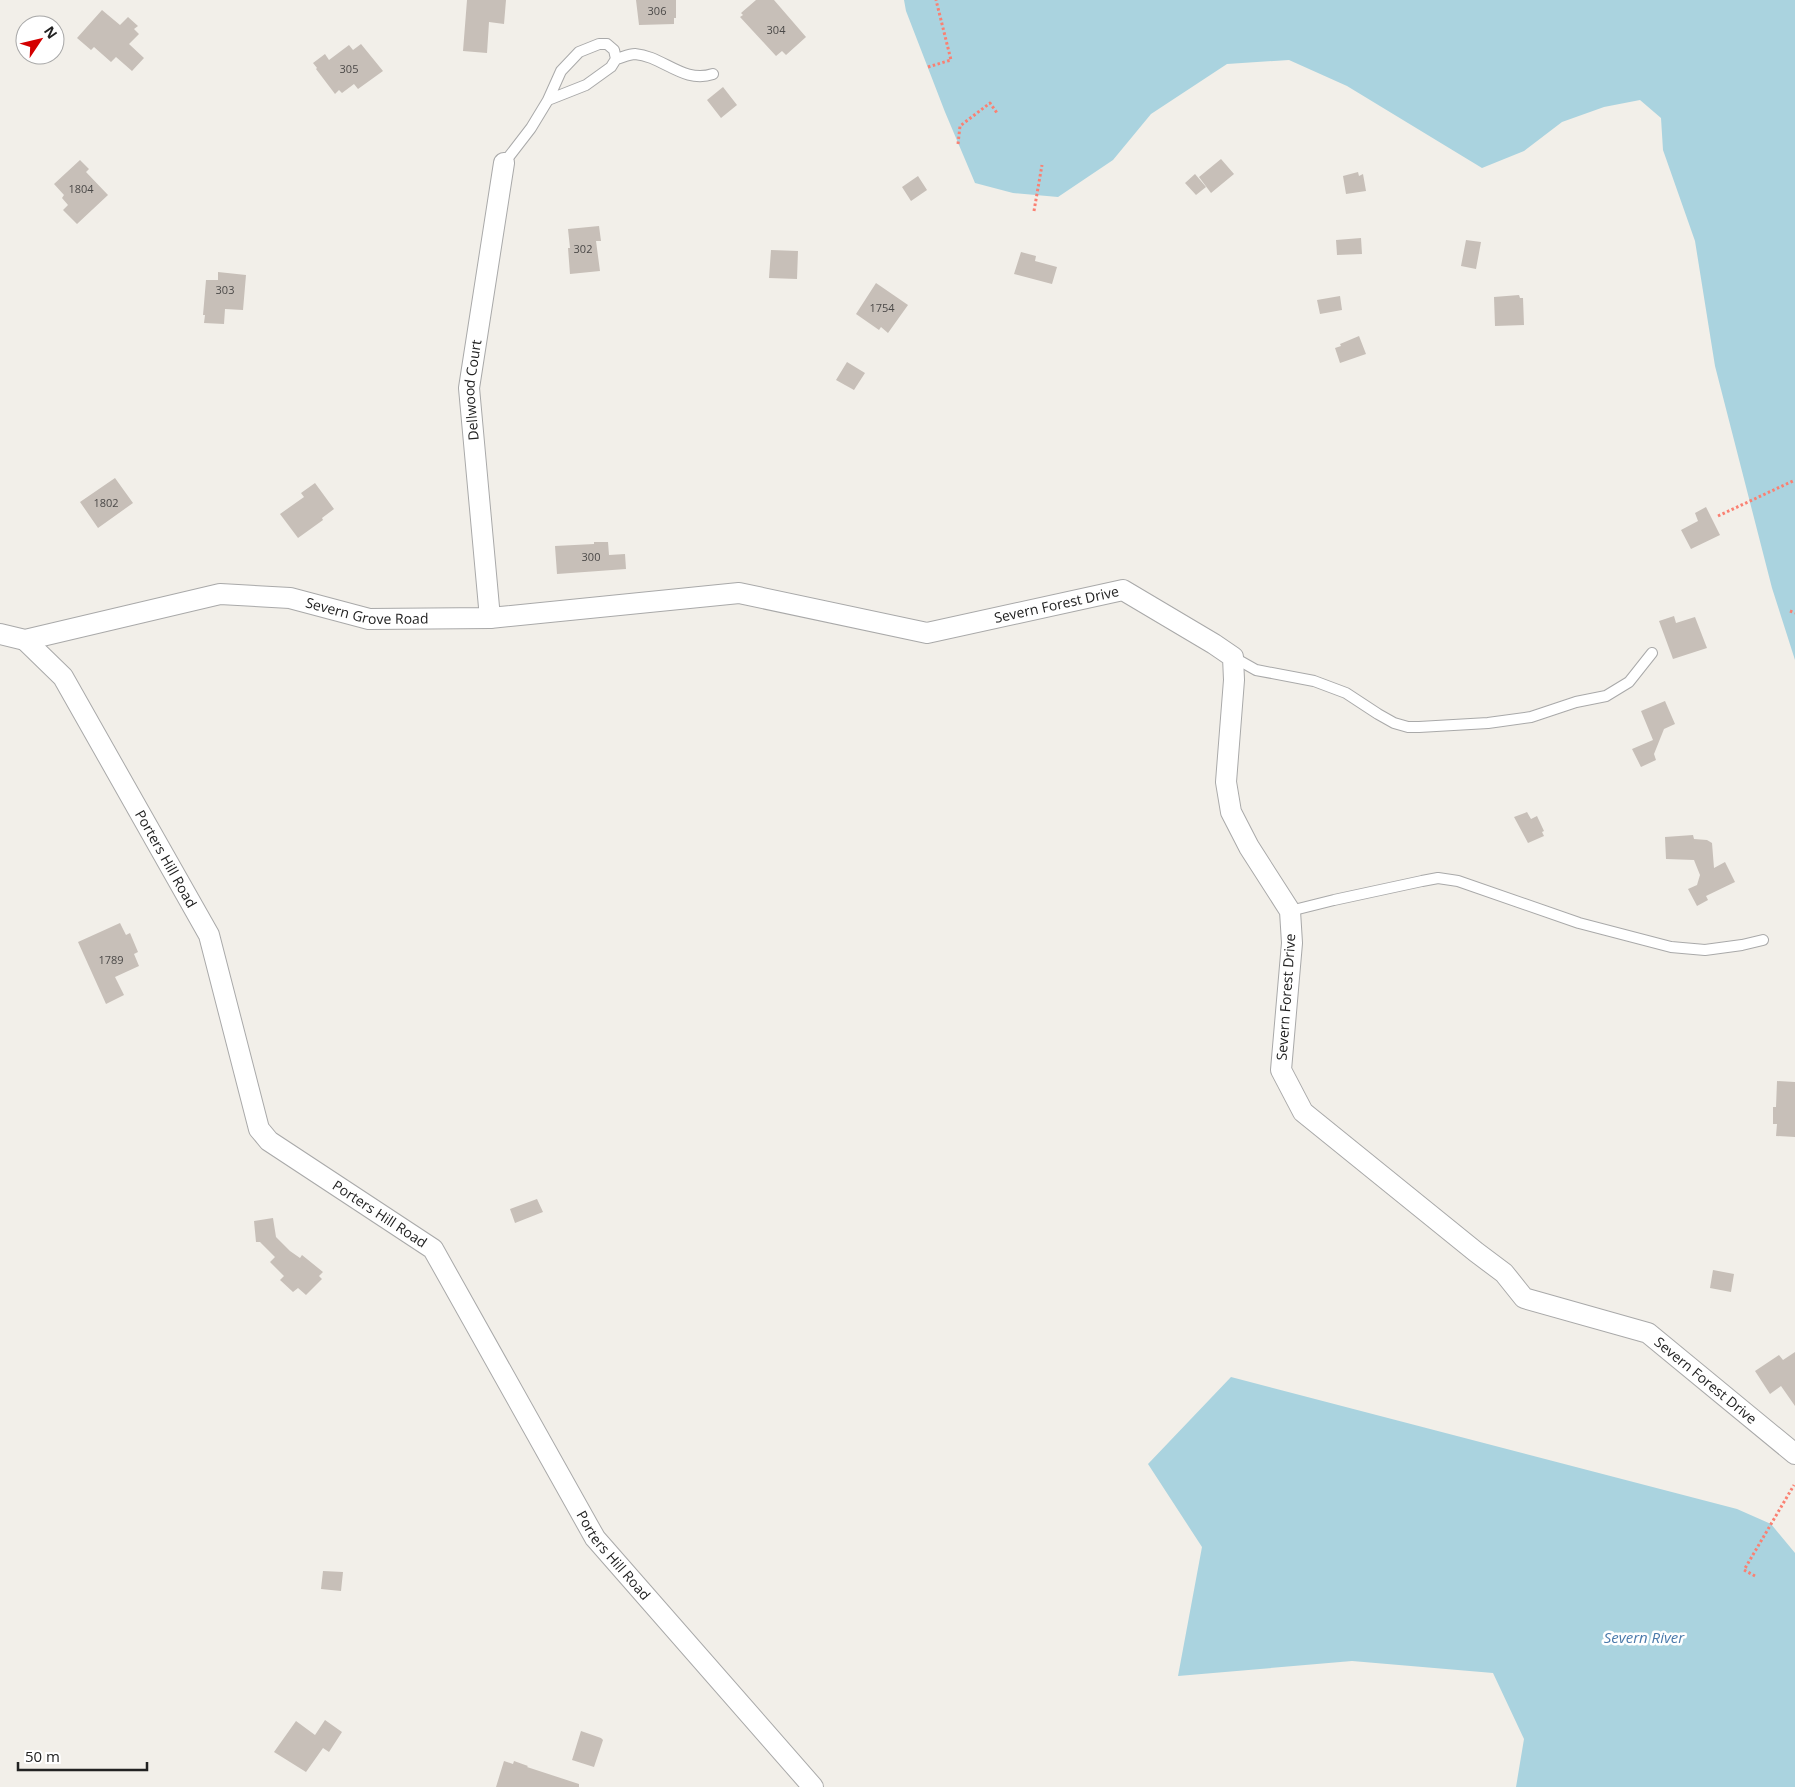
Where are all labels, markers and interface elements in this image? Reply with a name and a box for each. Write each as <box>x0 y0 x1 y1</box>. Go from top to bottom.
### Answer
house number: 306 <box>648 3 666 18</box>
north arrow <box>15 15 65 65</box>
text: N <box>40 22 62 42</box>
house number: 304 <box>767 22 786 37</box>
house number: 305 <box>340 61 358 76</box>
house number: 1804 <box>68 181 94 196</box>
house number: 302 <box>574 241 592 256</box>
house number: 303 <box>216 282 234 297</box>
house number: 1754 <box>869 300 895 315</box>
street label: Dellwood Court <box>459 338 485 441</box>
house number: 1802 <box>93 495 119 510</box>
house number: 300 <box>582 549 600 564</box>
street label: Severn Forest Drive <box>992 581 1121 627</box>
street label: Severn Grove Road <box>304 593 428 628</box>
street label: Porters Hill Road <box>131 806 202 911</box>
street label: Severn Forest Drive <box>1272 933 1299 1061</box>
house number: 1789 <box>98 952 124 967</box>
street label: Porters Hill Road <box>329 1175 431 1252</box>
street label: Severn Forest Drive <box>1651 1332 1761 1428</box>
street label: Porters Hill Road <box>573 1507 655 1604</box>
water label: Severn River <box>1604 1627 1685 1647</box>
scale bar <box>18 1740 146 1772</box>
text: 50 m <box>25 1746 60 1766</box>

